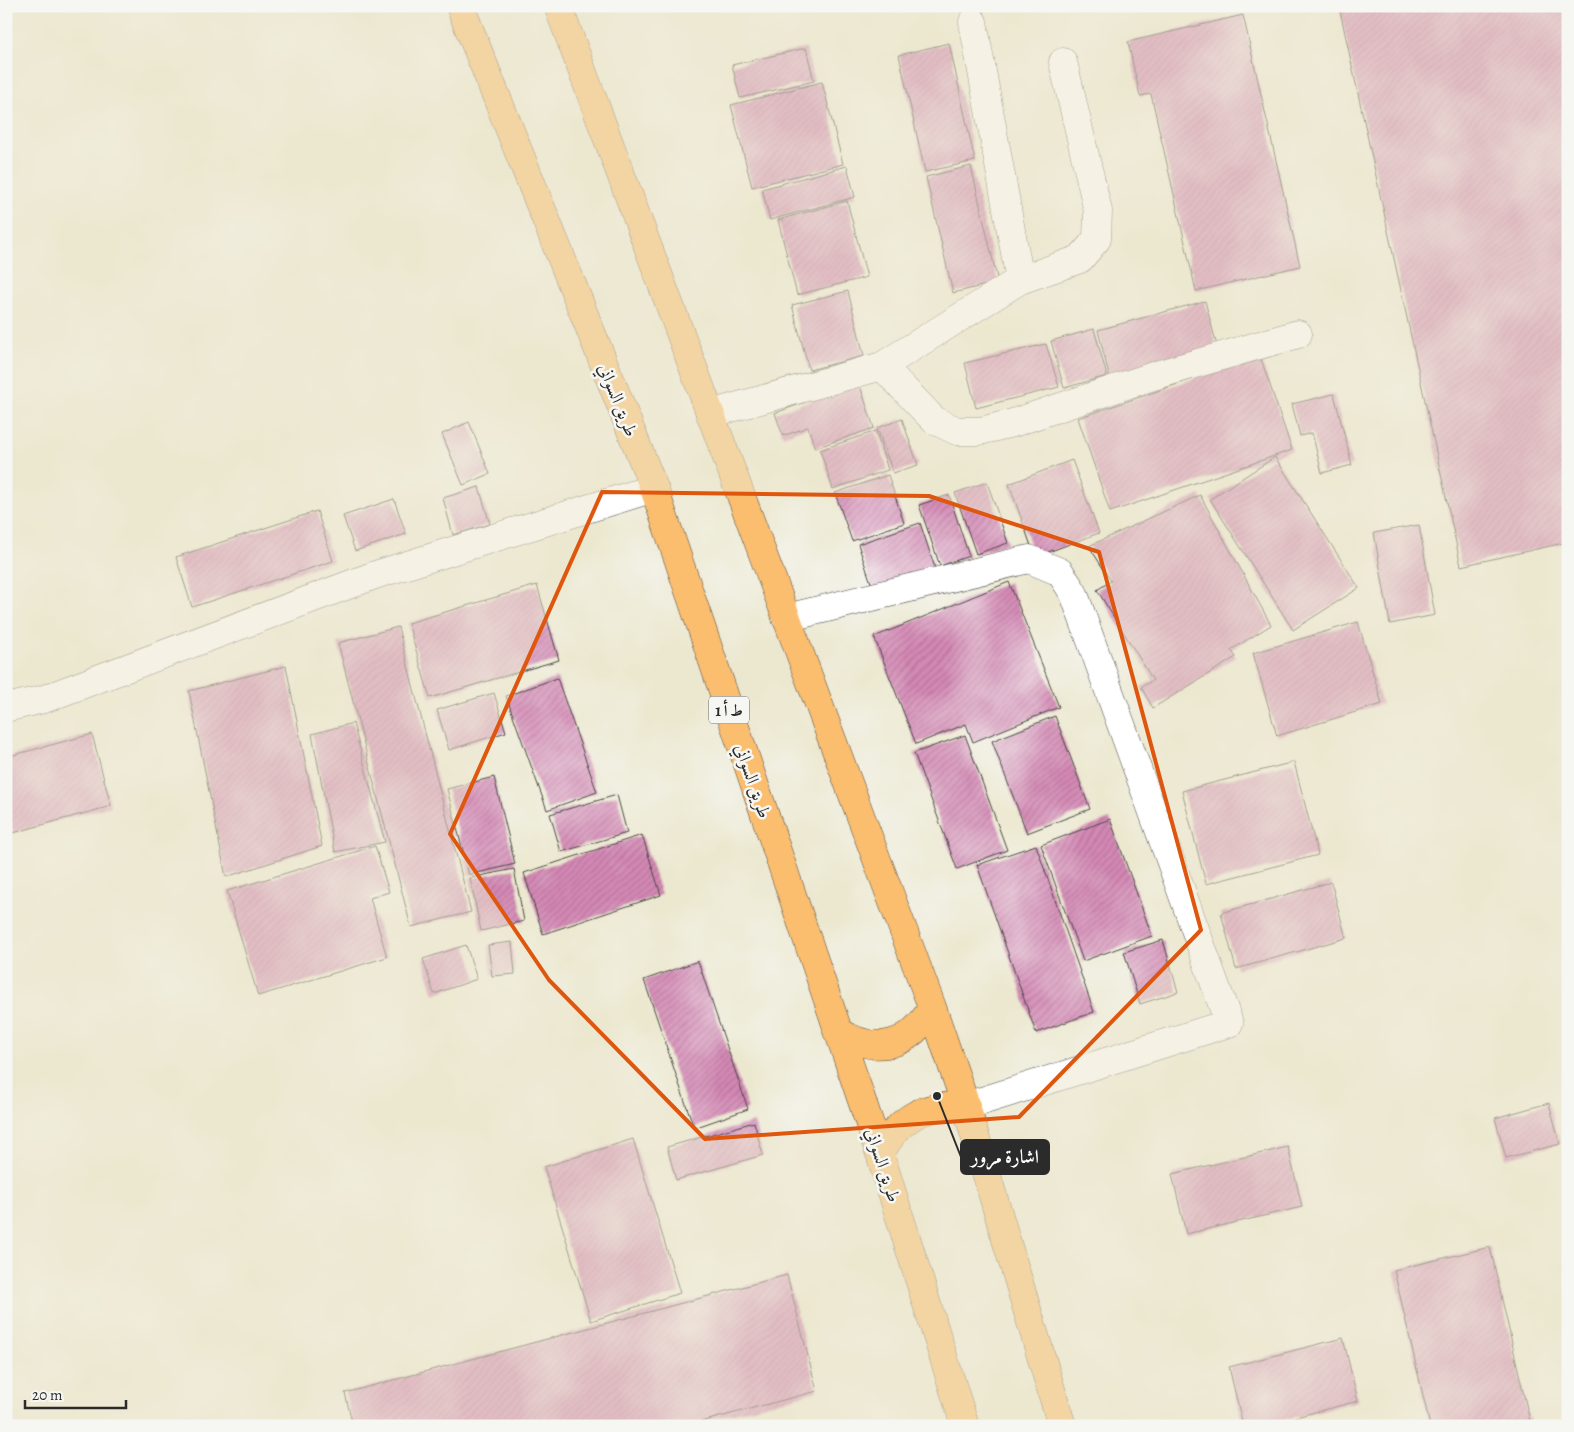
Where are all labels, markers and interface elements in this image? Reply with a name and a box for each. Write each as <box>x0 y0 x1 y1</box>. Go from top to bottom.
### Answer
street label: طريق السواني <box>590 360 644 441</box>
road number: ط أ 1 <box>709 696 749 724</box>
street label: طريق السواني <box>726 741 777 822</box>
street label: طريق السواني <box>857 1125 906 1206</box>
callout: اشارة مرور <box>961 1140 1049 1174</box>
text: اشارة مرور <box>969 1144 1039 1170</box>
scale bar <box>25 1377 126 1409</box>
text: 20 m <box>32 1385 63 1405</box>

